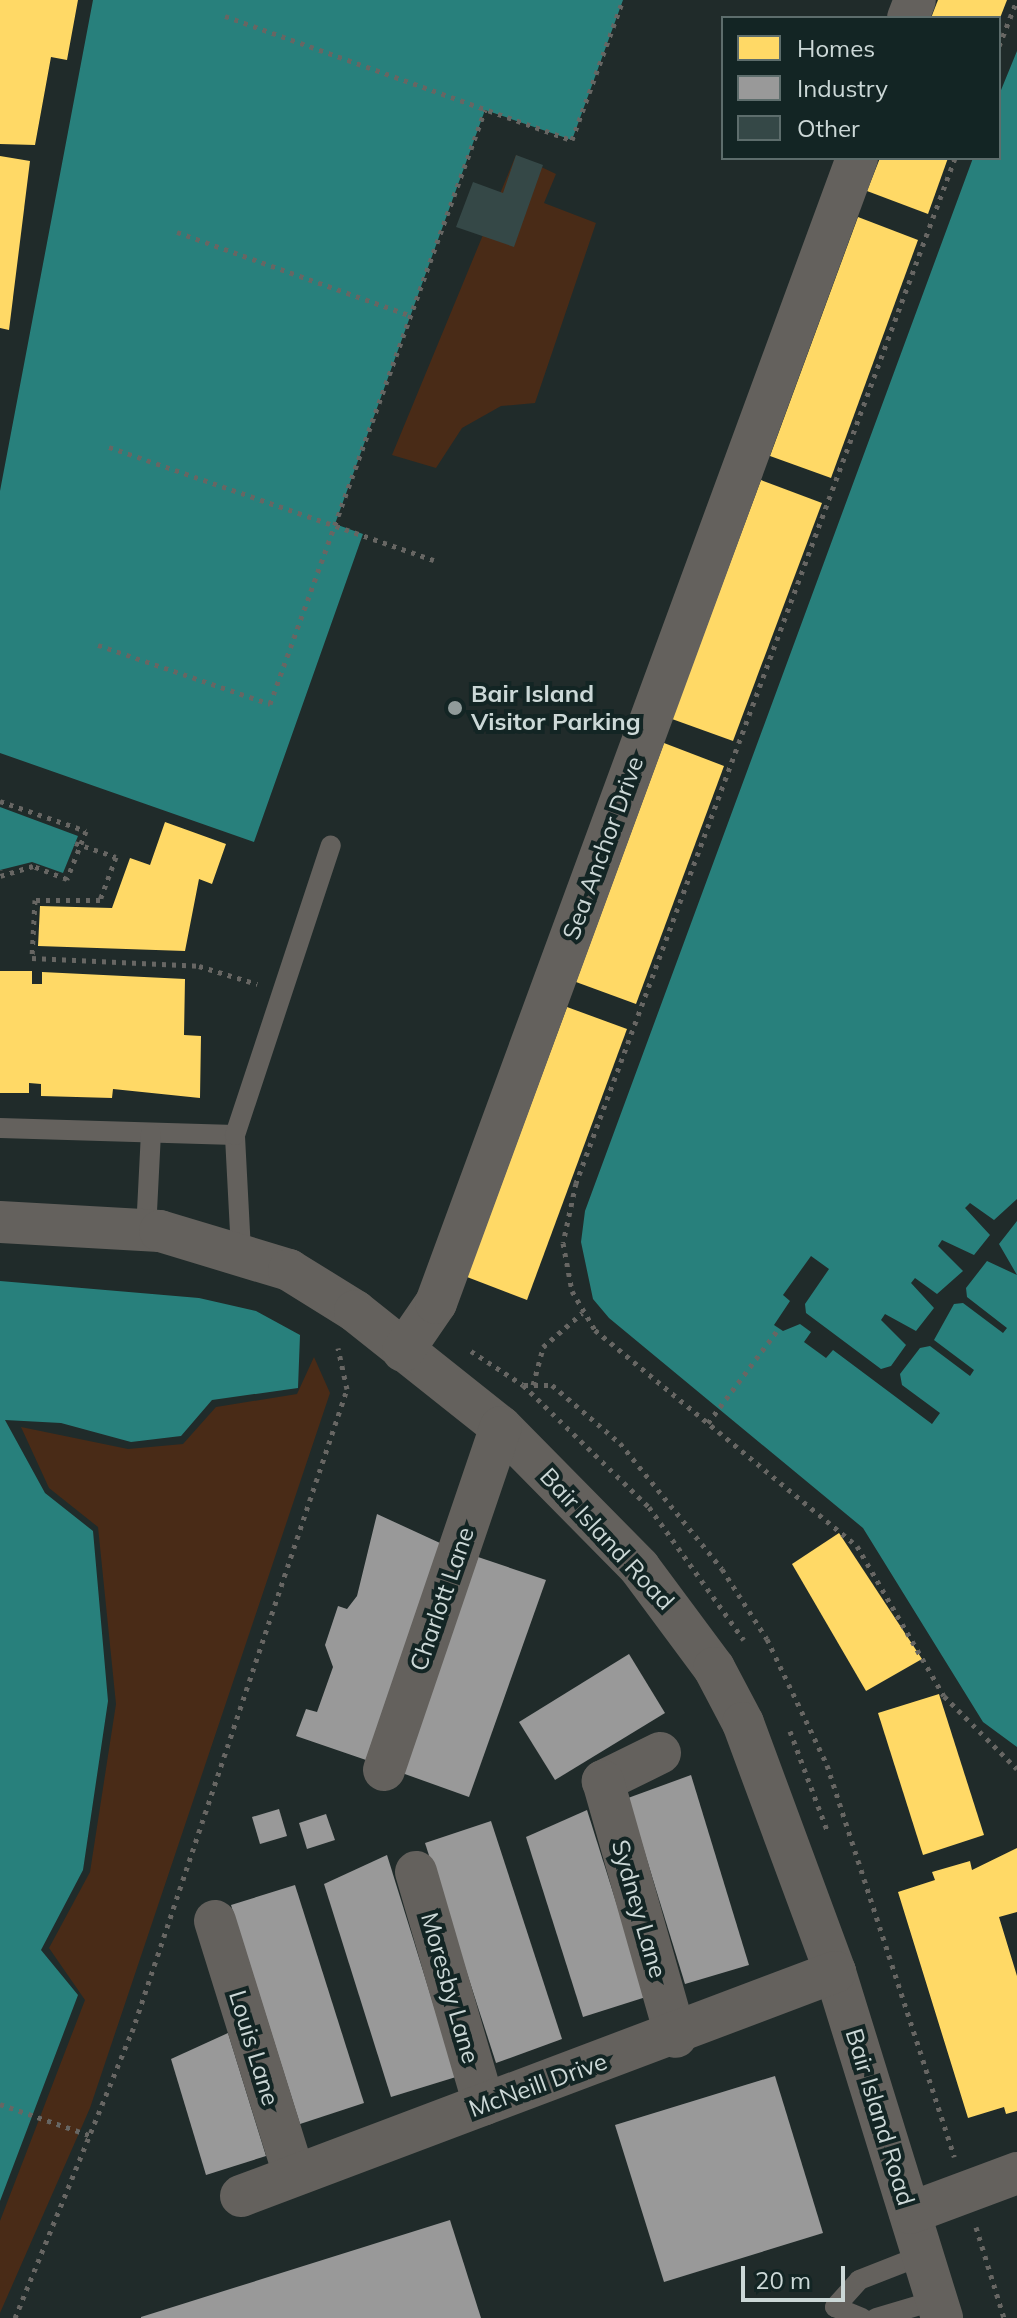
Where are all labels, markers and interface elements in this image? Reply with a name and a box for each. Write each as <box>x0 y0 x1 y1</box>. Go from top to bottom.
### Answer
legend <box>721 16 1001 160</box>
text: Homes <box>797 33 875 63</box>
text: Industry <box>797 73 888 103</box>
text: Other <box>797 113 860 143</box>
place label: Bair Island Visitor Parking <box>471 680 641 736</box>
marker: Bair Island Visitor Parking <box>446 699 464 717</box>
street label: Sea Anchor Drive <box>556 752 650 944</box>
street label: Bair Island Road <box>534 1462 680 1616</box>
street label: Charlott Lane <box>404 1523 480 1675</box>
street label: Sydney Lane <box>606 1837 672 1981</box>
street label: Moresby Lane <box>415 1909 485 2067</box>
street label: Louis Lane <box>223 1987 285 2109</box>
street label: Bair Island Road <box>839 2025 921 2209</box>
street label: McNeill Drive <box>465 2047 611 2123</box>
scale bar <box>745 2250 849 2300</box>
text: 20 m <box>755 2265 811 2295</box>

